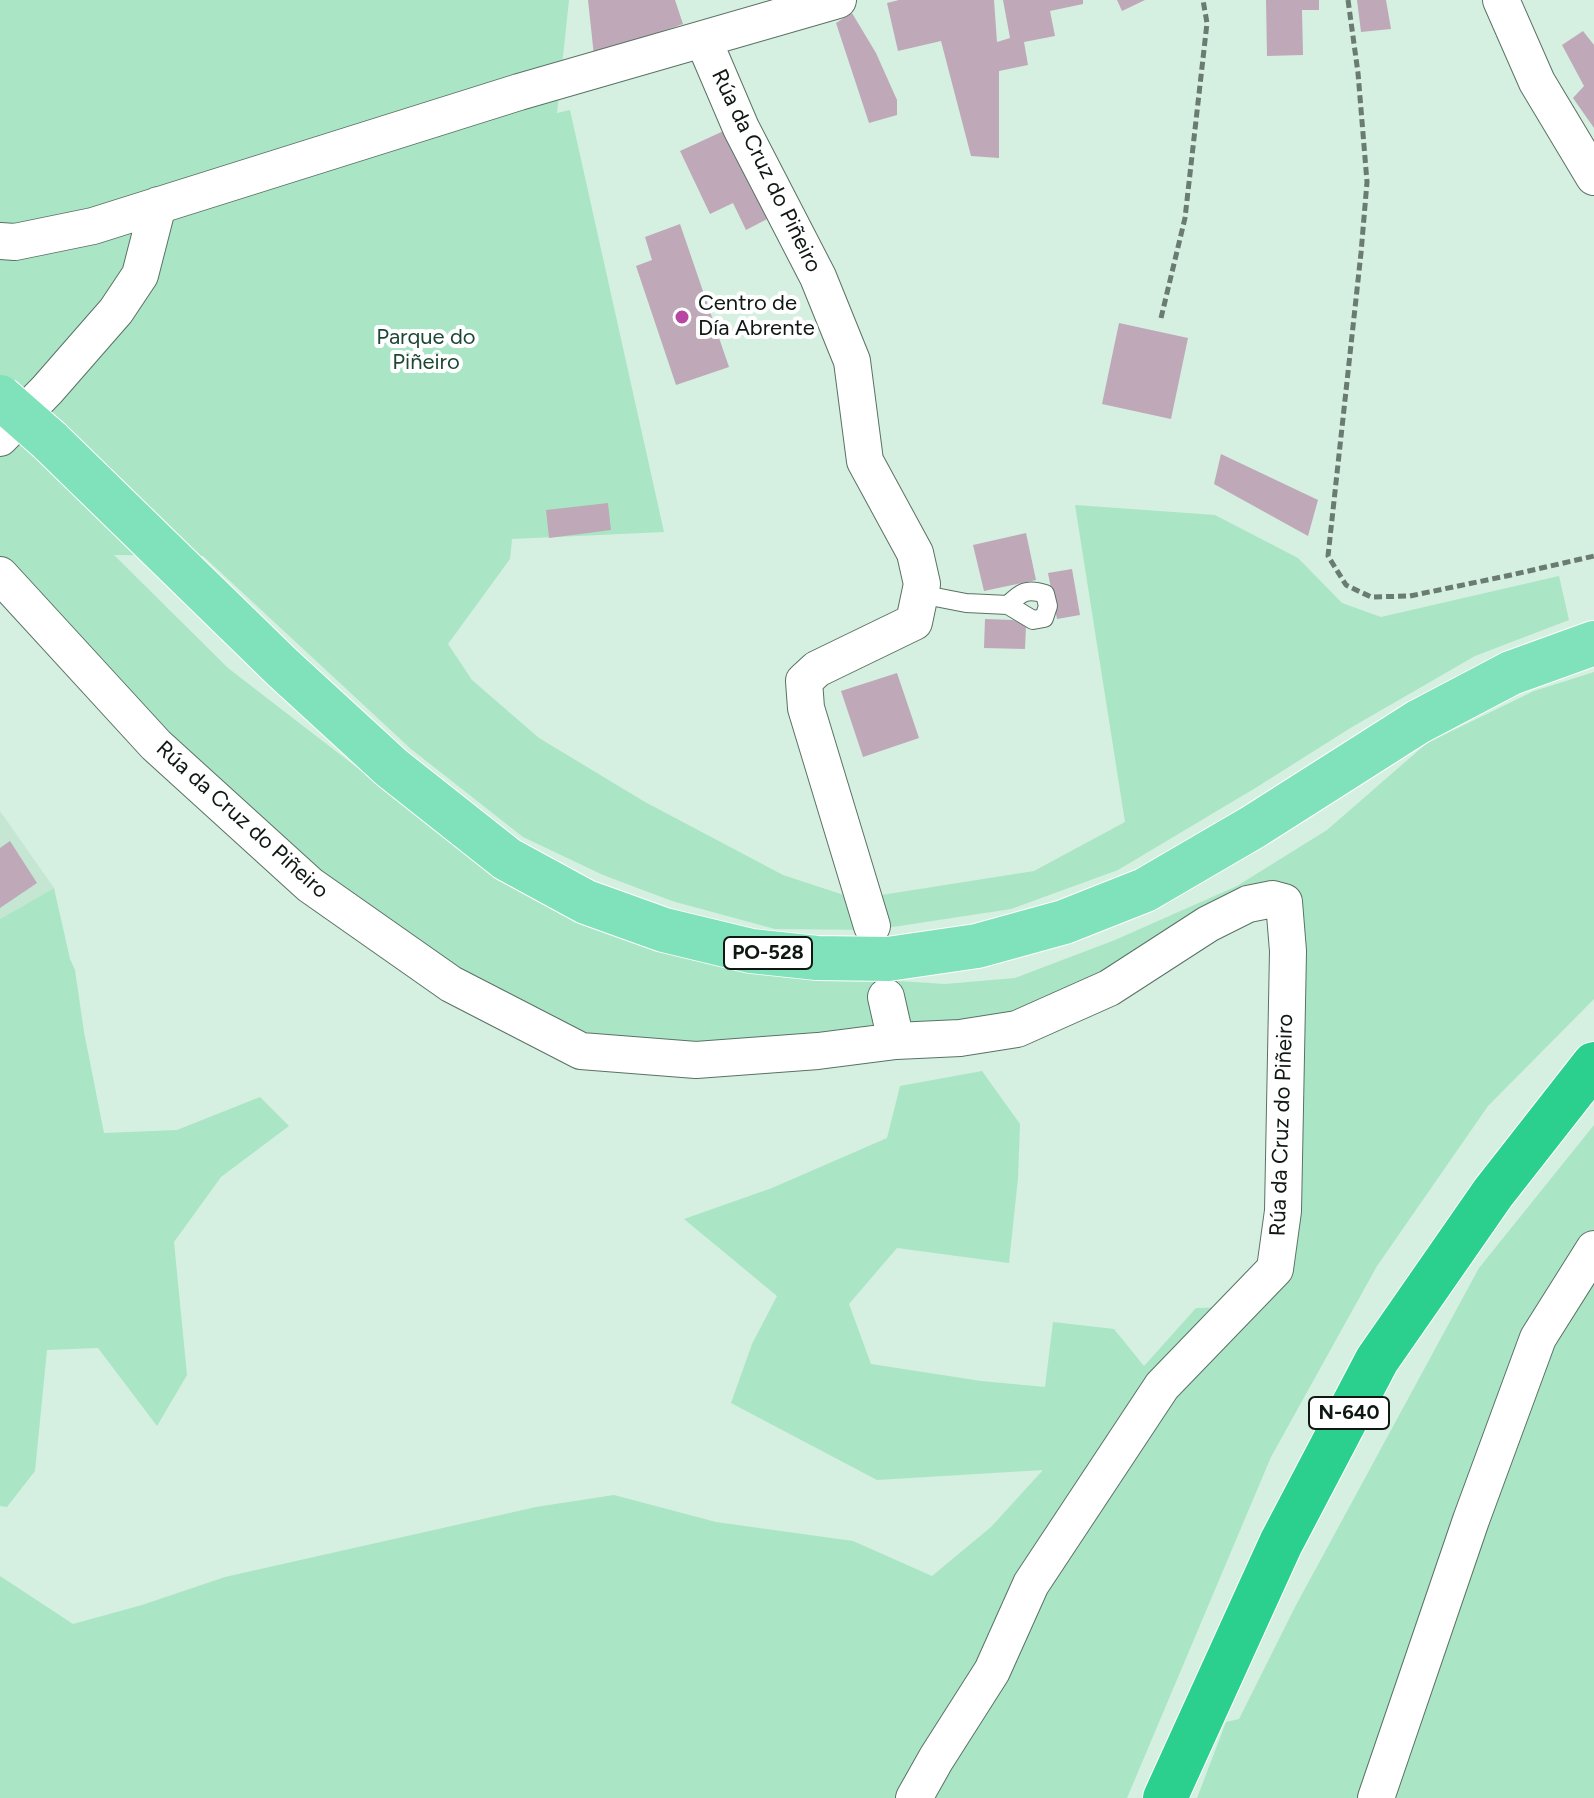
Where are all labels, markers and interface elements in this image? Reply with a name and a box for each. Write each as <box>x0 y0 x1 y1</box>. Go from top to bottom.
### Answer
street label: Rúa da Cruz do Piñeiro <box>705 65 827 277</box>
place label: Centro de Día Abrente <box>698 291 815 342</box>
marker: Centro de Día Abrente <box>673 308 691 326</box>
park label: Parque do Piñeiro <box>376 325 476 376</box>
street label: Rúa da Cruz do Piñeiro <box>150 736 334 904</box>
road number: PO-528 <box>724 937 812 969</box>
street label: Rúa da Cruz do Piñeiro <box>1265 1013 1299 1237</box>
road number: N-640 <box>1309 1397 1389 1429</box>

